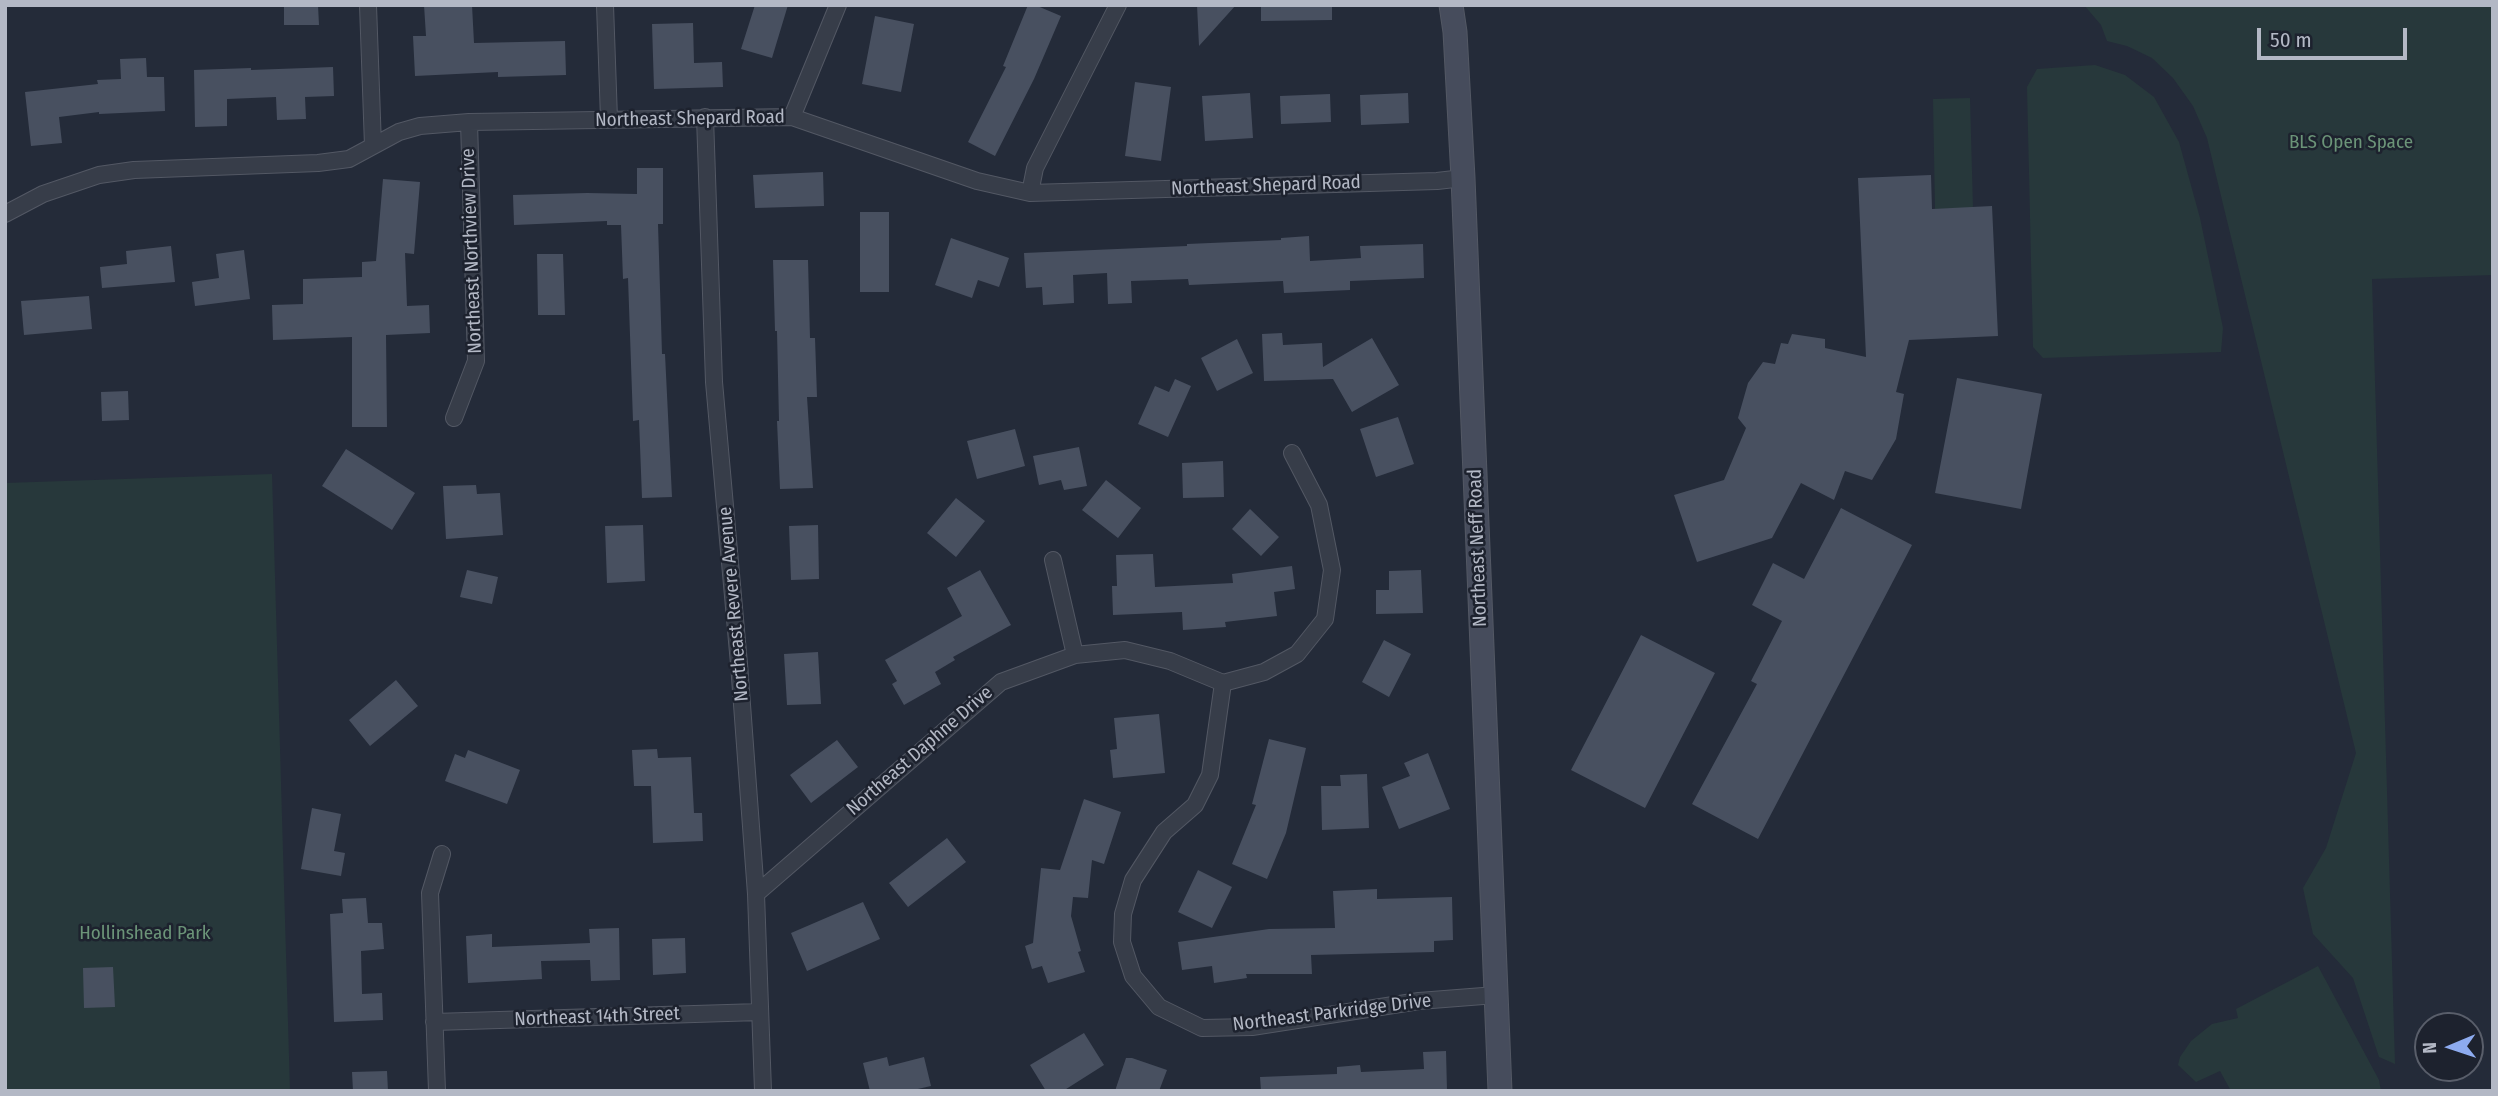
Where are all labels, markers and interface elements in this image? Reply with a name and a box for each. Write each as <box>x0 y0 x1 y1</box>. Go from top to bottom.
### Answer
scale bar <box>2260 14 2410 58</box>
text: 50 m <box>2270 27 2312 53</box>
street label: Northeast Shepard Road <box>595 106 785 132</box>
park label: BLS Open Space <box>2289 132 2413 154</box>
street label: Northeast Northview Drive <box>457 148 487 354</box>
street label: Northeast Shepard Road <box>1171 171 1361 201</box>
street label: Northeast Neff Road <box>1464 469 1492 627</box>
street label: Northeast Revere Avenue <box>714 506 754 702</box>
street label: Northeast Daphne Drive <box>842 681 998 821</box>
park label: Hollinshead Park <box>79 923 211 945</box>
street label: Northeast Parkridge Drive <box>1232 990 1432 1036</box>
street label: Northeast 14th Street <box>514 1003 680 1031</box>
north arrow <box>2414 1012 2484 1082</box>
text: N <box>2418 1042 2441 1054</box>

